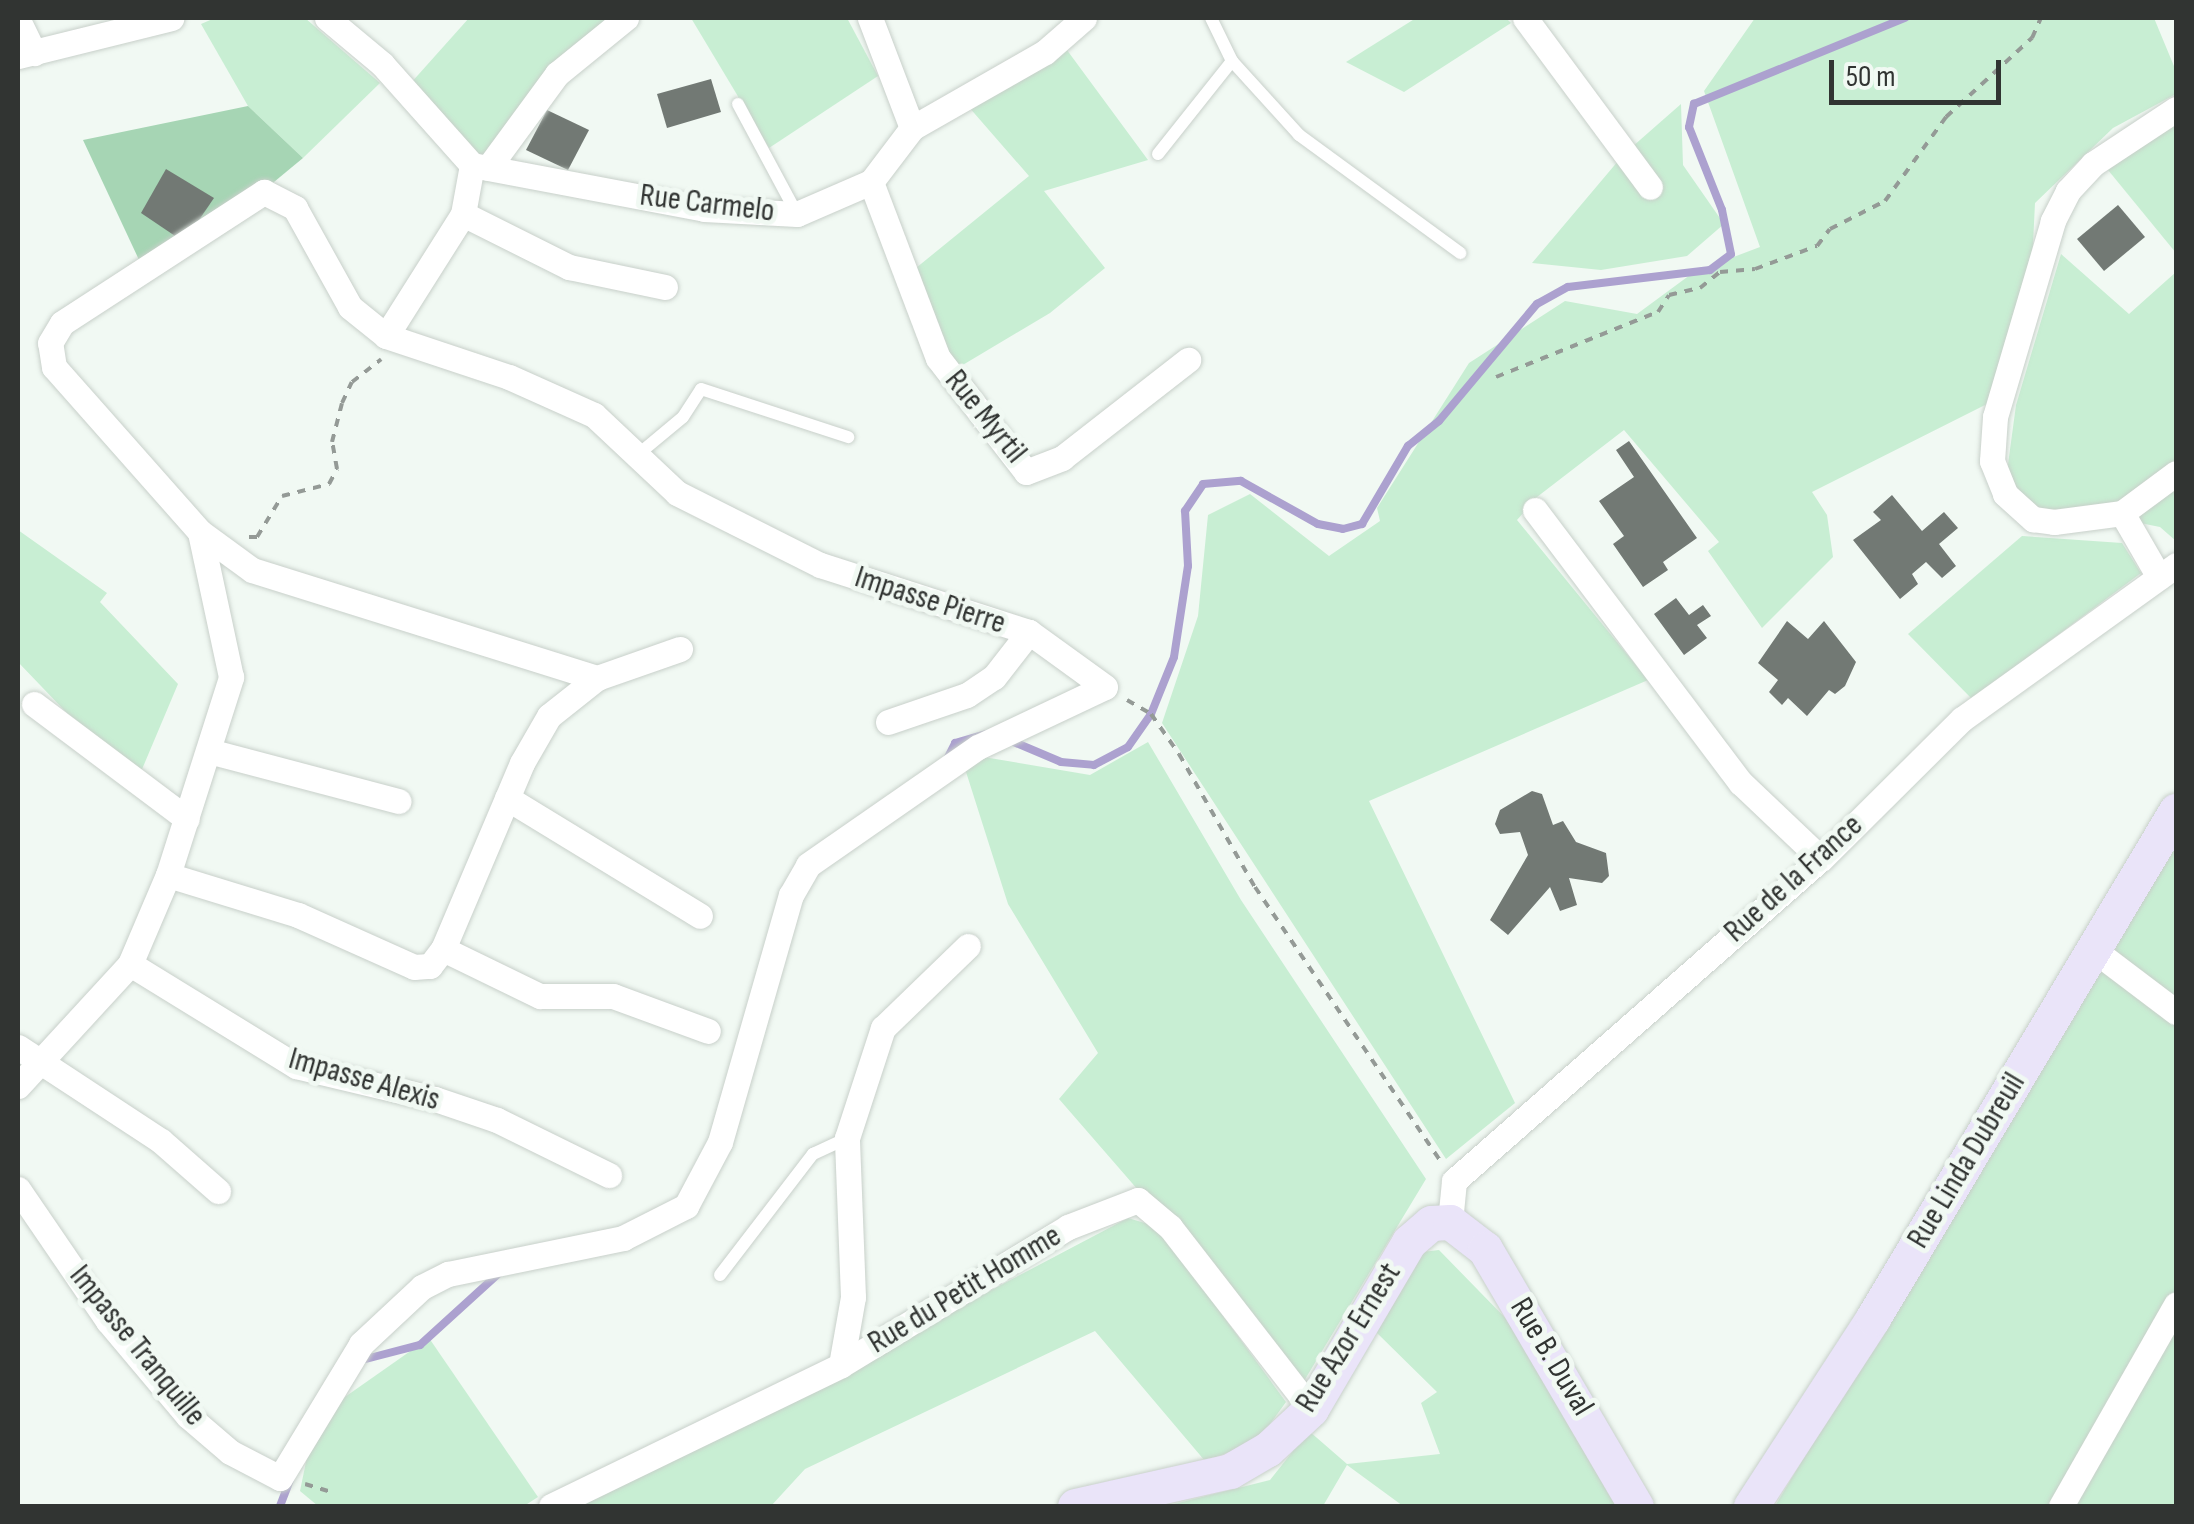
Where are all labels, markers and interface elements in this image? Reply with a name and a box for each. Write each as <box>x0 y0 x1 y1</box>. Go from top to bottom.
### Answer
scale bar <box>1834 40 2006 102</box>
text: 50 m <box>1846 59 1895 95</box>
street label: Rue Carmelo <box>638 177 776 231</box>
street label: Rue Myrtil <box>936 363 1034 471</box>
street label: Impasse Pierre <box>850 559 1010 643</box>
street label: Rue de la France <box>1717 807 1871 951</box>
street label: Impasse Alexis <box>284 1040 444 1120</box>
street label: Rue Linda Dubreuil <box>1900 1066 2034 1256</box>
street label: Rue du Petit Homme <box>862 1217 1068 1363</box>
street label: Rue Azor Ernest <box>1288 1256 1410 1420</box>
street label: Impasse Tranquille <box>60 1258 214 1434</box>
street label: Rue B. Duval <box>1501 1291 1601 1423</box>

